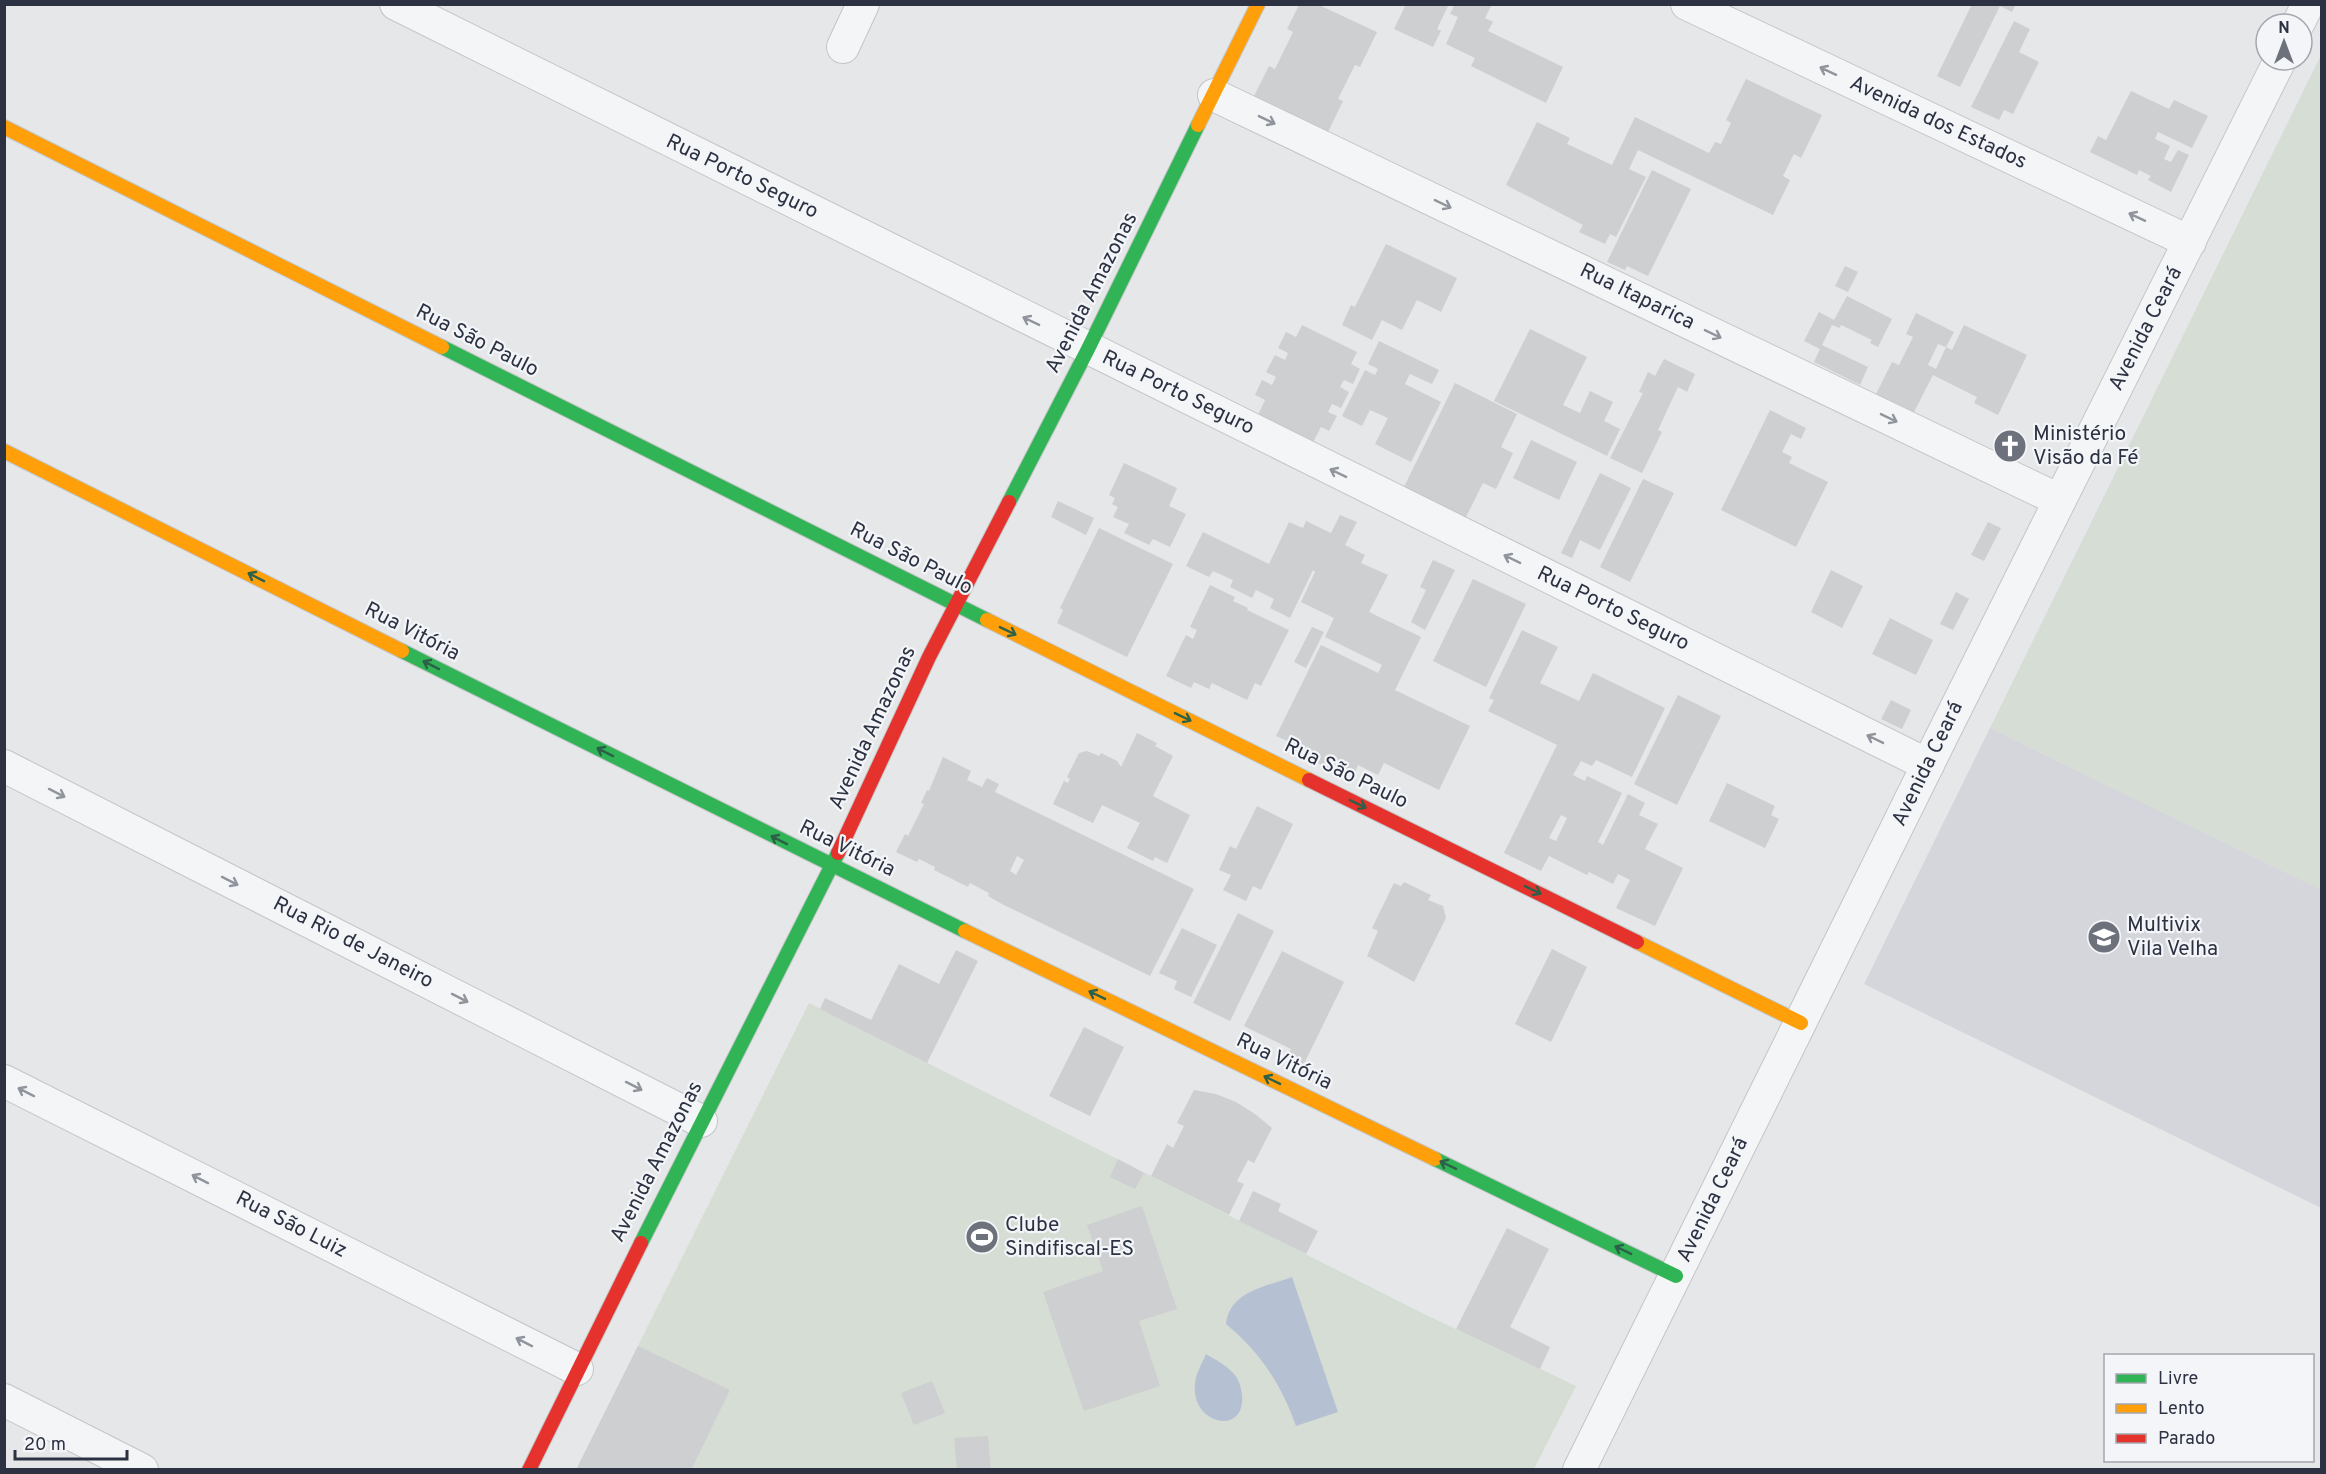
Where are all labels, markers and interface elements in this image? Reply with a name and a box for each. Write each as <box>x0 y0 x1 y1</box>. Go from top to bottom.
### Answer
north arrow <box>2254 12 2314 72</box>
text: N <box>2278 19 2290 39</box>
one-way arrow <box>1819 65 1837 76</box>
street label: Avenida dos Estados <box>1845 70 2031 176</box>
one-way arrow <box>1257 115 1275 127</box>
street label: Rua Porto Seguro <box>661 128 823 226</box>
one-way arrow <box>1433 199 1451 211</box>
street label: Avenida Amazonas <box>1040 208 1144 378</box>
one-way arrow <box>2129 210 2147 222</box>
street label: Rua Itaparica <box>1575 258 1699 336</box>
street label: Avenida Ceará <box>2103 262 2189 396</box>
street label: Rua São Paulo <box>411 298 543 384</box>
one-way arrow <box>1023 315 1041 326</box>
one-way arrow <box>1704 328 1722 340</box>
street label: Rua Porto Seguro <box>1097 344 1259 442</box>
one-way arrow <box>1880 413 1898 425</box>
place label: Ministério Visão da Fé <box>2033 421 2139 472</box>
church icon: Ministério Visão da Fé <box>1992 428 2028 464</box>
one-way arrow <box>1329 466 1347 478</box>
street label: Rua São Paulo <box>845 516 977 602</box>
one-way arrow <box>1504 553 1522 564</box>
street label: Rua Porto Seguro <box>1532 560 1694 658</box>
one-way arrow <box>248 571 266 582</box>
street label: Rua Vitória <box>360 596 464 668</box>
one-way arrow <box>999 626 1017 638</box>
street label: Avenida Amazonas <box>823 642 923 814</box>
one-way arrow <box>422 658 440 670</box>
street label: Avenida Ceará <box>1886 697 1970 831</box>
one-way arrow <box>1174 712 1192 724</box>
street label: Rua São Paulo <box>1280 732 1412 816</box>
one-way arrow <box>1867 732 1885 744</box>
one-way arrow <box>597 746 614 758</box>
one-way arrow <box>47 788 65 799</box>
one-way arrow <box>1349 798 1367 810</box>
street label: Rua Vitória <box>794 814 900 884</box>
one-way arrow <box>771 833 789 845</box>
one-way arrow <box>221 876 239 887</box>
one-way arrow <box>1524 884 1541 896</box>
street label: Rua Rio de Janeiro <box>268 891 438 995</box>
place label: Multivix Vila Velha <box>2127 912 2218 963</box>
school or university icon: Multivix Vila Velha <box>2086 919 2122 955</box>
one-way arrow <box>1088 988 1106 1000</box>
one-way arrow <box>451 993 469 1004</box>
street label: Rua Vitória <box>1231 1027 1337 1097</box>
one-way arrow <box>1264 1073 1282 1085</box>
street label: Avenida Amazonas <box>605 1077 709 1247</box>
one-way arrow <box>625 1081 643 1093</box>
one-way arrow <box>17 1085 35 1097</box>
street label: Avenida Ceará <box>1671 1133 1755 1267</box>
one-way arrow <box>1439 1158 1457 1170</box>
one-way arrow <box>191 1173 209 1185</box>
street label: Rua São Luiz <box>231 1185 351 1265</box>
place label: Clube Sindifiscal-ES <box>1005 1212 1134 1263</box>
sports icon: Clube Sindifiscal-ES <box>964 1219 1000 1255</box>
one-way arrow <box>1615 1244 1633 1255</box>
one-way arrow <box>516 1336 534 1348</box>
legend <box>2104 1354 2314 1462</box>
text: Livre <box>2158 1368 2198 1391</box>
text: Lento <box>2158 1398 2204 1421</box>
scale bar <box>15 1423 128 1461</box>
text: Parado <box>2158 1428 2215 1451</box>
text: 20 m <box>24 1434 66 1457</box>

